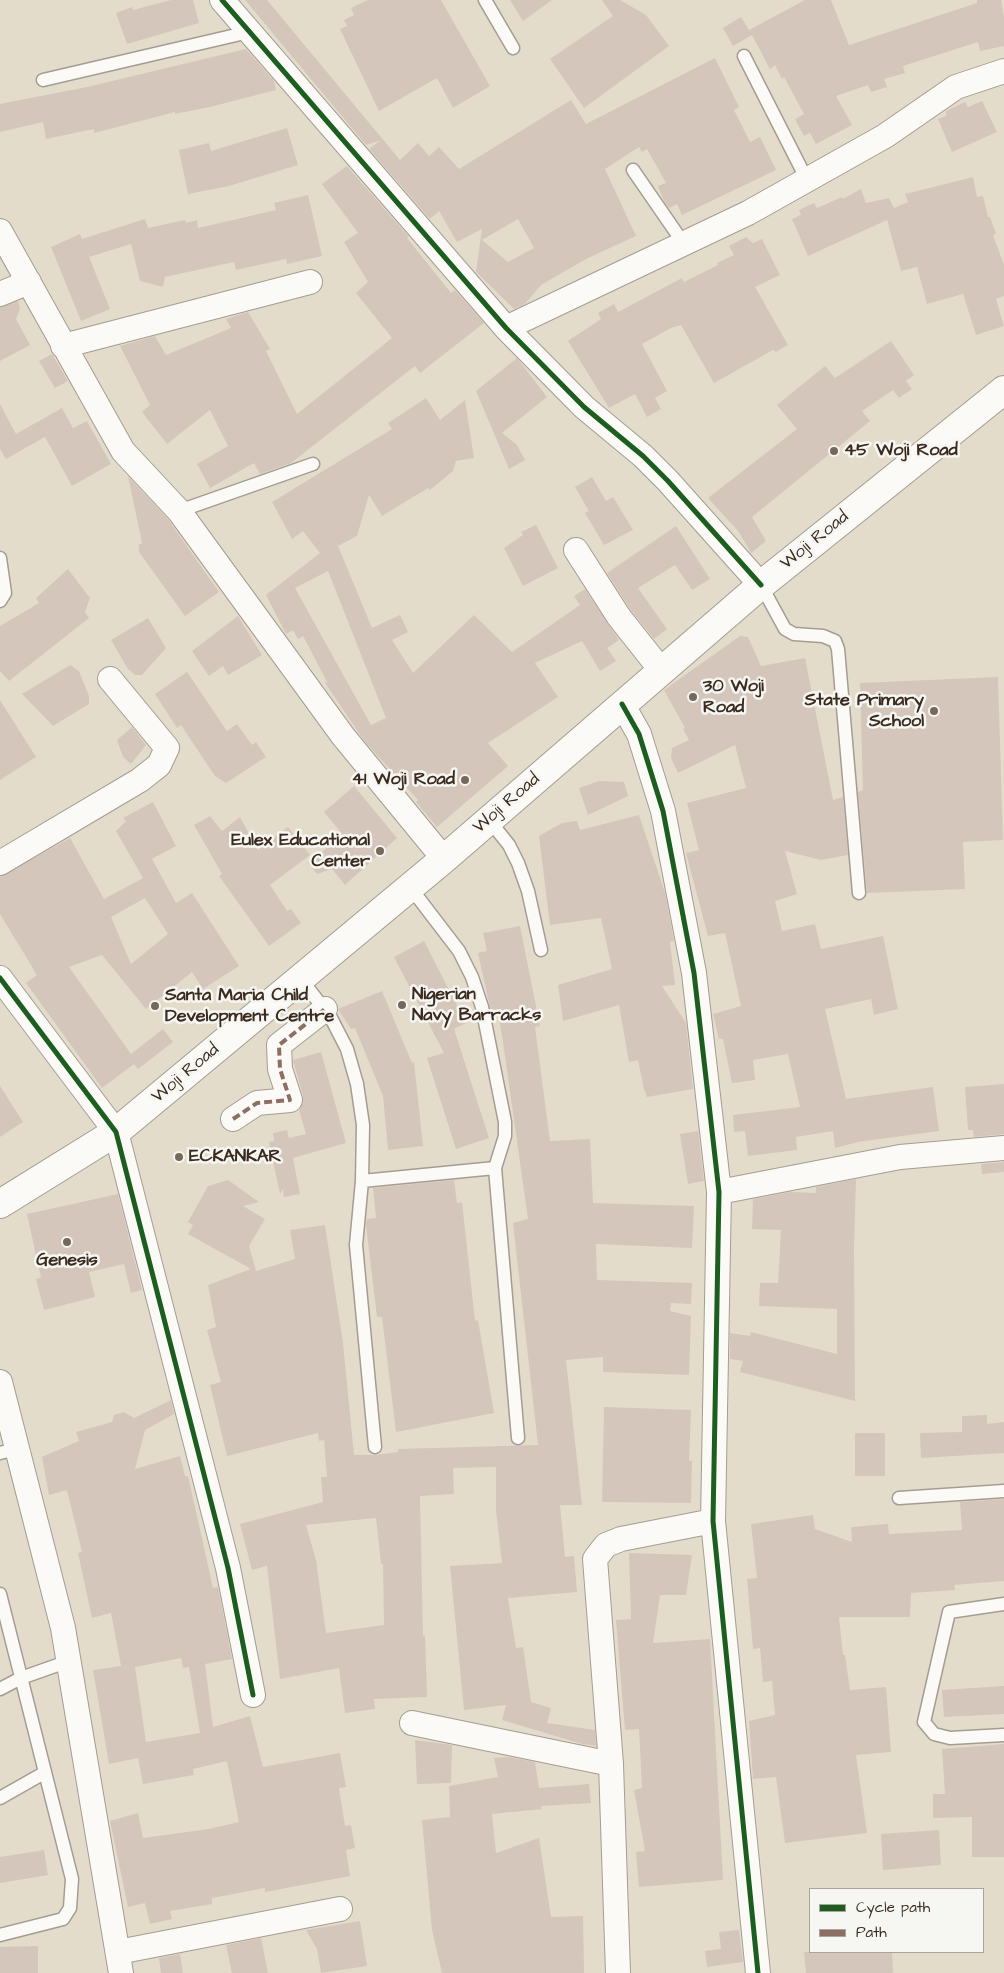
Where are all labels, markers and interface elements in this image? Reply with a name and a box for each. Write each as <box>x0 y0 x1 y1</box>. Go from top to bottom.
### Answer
place label: 45 Woji Road <box>844 440 958 462</box>
marker: 45 Woji Road <box>828 445 840 457</box>
street label: Woji Road <box>777 507 853 575</box>
place label: 30 Woji Road <box>703 676 764 719</box>
place label: State Primary School <box>805 690 924 732</box>
marker: 30 Woji Road <box>687 691 699 703</box>
marker: State Primary School <box>928 705 940 717</box>
place label: 41 Woji Road <box>352 769 455 791</box>
street label: Woji Road <box>469 769 545 839</box>
marker: 41 Woji Road <box>459 774 471 786</box>
place label: Eulex Educational Center <box>231 830 370 872</box>
marker: Eulex Educational Center <box>374 845 386 857</box>
place label: Nigerian Navy Barracks <box>412 984 541 1026</box>
place label: Santa Maria Child Development Centre <box>165 985 334 1028</box>
marker: Nigerian Navy Barracks <box>396 999 408 1011</box>
marker: Santa Maria Child Development Centre <box>149 1000 161 1012</box>
street label: Woji Road <box>148 1040 224 1108</box>
place label: ECKANKAR <box>189 1146 281 1168</box>
marker: ECKANKAR <box>173 1151 185 1163</box>
marker: Genesis <box>61 1236 73 1248</box>
place label: Genesis <box>36 1250 98 1272</box>
legend <box>809 1888 984 1953</box>
text: Cycle path <box>856 1897 930 1918</box>
text: Path <box>856 1922 887 1943</box>

